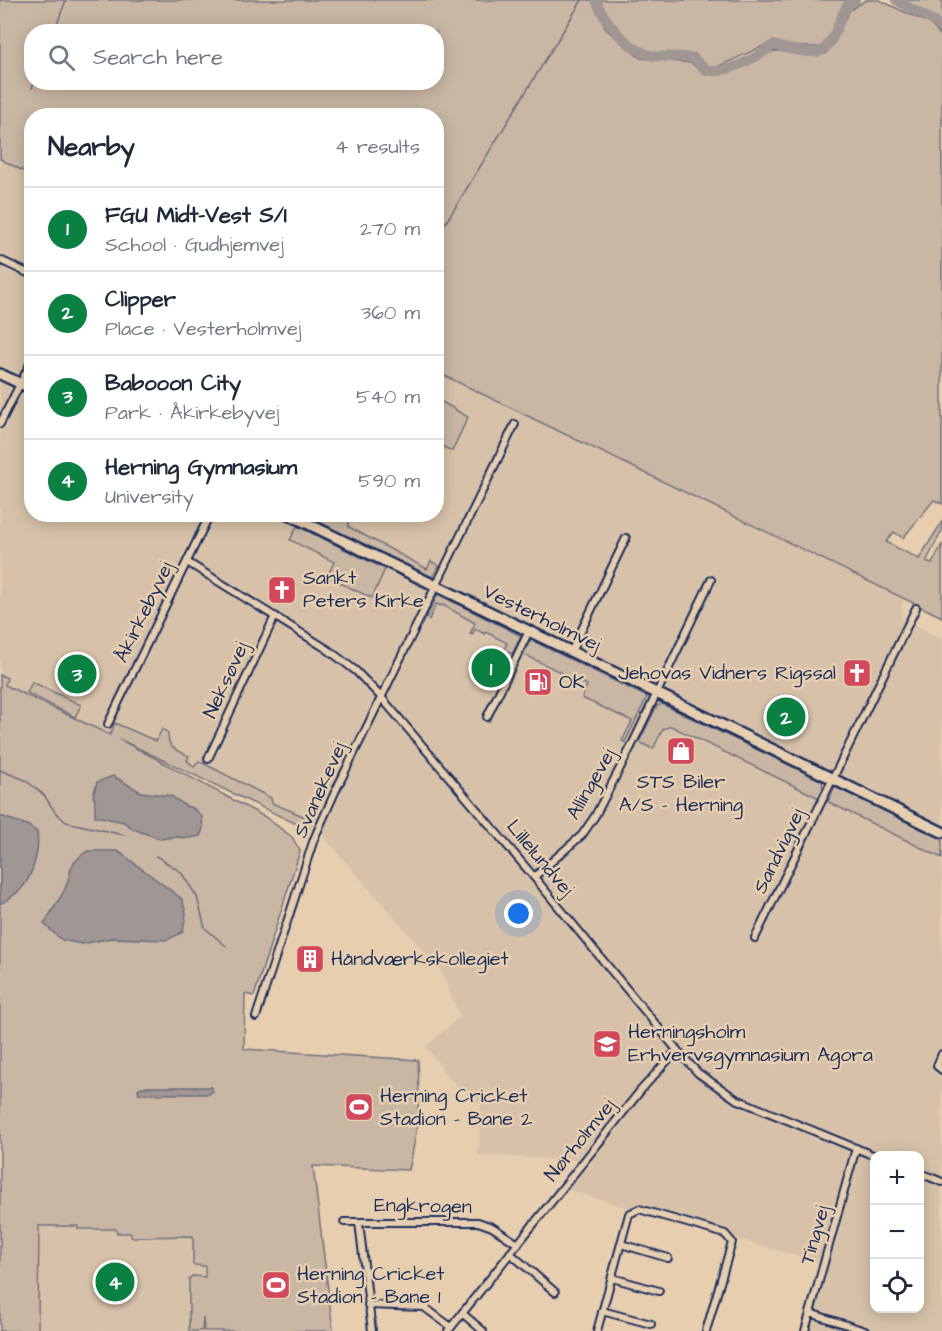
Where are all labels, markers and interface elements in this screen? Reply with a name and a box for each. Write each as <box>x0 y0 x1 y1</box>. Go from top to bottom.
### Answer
search box <box>24 24 444 90</box>
icon: search <box>45 41 78 74</box>
text: Search here <box>93 42 223 73</box>
text: Nearby <box>48 129 135 165</box>
text: 4 results <box>335 133 420 161</box>
text: FGU Midt-Vest S/I <box>105 200 287 231</box>
text: 1 <box>66 215 69 243</box>
text: 270 m <box>360 215 420 243</box>
text: School · Gudhjemvej <box>105 231 284 259</box>
text: Clipper <box>105 284 176 315</box>
text: 2 <box>62 299 73 327</box>
text: 360 m <box>361 299 420 327</box>
text: Place · Vesterholmvej <box>105 315 301 343</box>
text: Babooon City <box>105 368 241 399</box>
text: 3 <box>62 383 73 411</box>
text: 540 m <box>356 383 420 411</box>
text: Park · Åkirkebyvej <box>105 399 279 427</box>
text: Herning Gymnasium <box>105 452 297 483</box>
text: 4 <box>61 467 74 495</box>
text: 590 m <box>358 467 420 495</box>
text: University <box>105 483 194 511</box>
street label: Åkirkebyvej <box>107 556 182 668</box>
place label: Sankt Peters Kirke <box>303 564 424 615</box>
church icon: Sankt Peters Kirke <box>266 574 298 606</box>
street label: Vesterholmvej <box>478 577 606 659</box>
street label: Neksøvej <box>196 637 256 723</box>
pin: 1 <box>472 646 510 690</box>
pin: 3 <box>58 652 97 696</box>
church icon: Jehovas Vidners Rigssal <box>841 657 873 689</box>
place label: Jehovas Vidners Rigssal <box>618 659 836 688</box>
fuel station icon: OK <box>522 666 554 698</box>
place label: OK <box>559 668 585 696</box>
pin: 2 <box>766 694 806 740</box>
shop icon: STS Biler A/S - Herning <box>665 735 697 767</box>
street label: Svanekevej <box>286 737 354 842</box>
street label: Allingevej <box>559 743 624 825</box>
place label: STS Biler A/S - Herning <box>619 768 743 820</box>
street label: Sandvigvej <box>746 803 813 899</box>
street label: Lillelundvej <box>500 814 581 903</box>
your location <box>504 899 533 928</box>
building icon: Håndværkskollegiet <box>294 943 326 975</box>
place label: Håndværkskollegiet <box>331 945 509 974</box>
place label: Herningsholm Erhvervsgymnasium Agora <box>628 1018 873 1070</box>
school or university icon: Herningsholm Erhvervsgymnasium Agora <box>591 1028 623 1060</box>
place label: Herning Cricket Stadion - Bane 2 <box>380 1082 533 1133</box>
sports icon: Herning Cricket Stadion - Bane 2 <box>343 1091 375 1123</box>
street label: Nørholmvej <box>538 1092 622 1187</box>
map controls <box>870 1151 924 1313</box>
button: + <box>870 1151 924 1205</box>
street label: Engkrogen <box>374 1191 472 1222</box>
street label: Tingvej <box>793 1202 838 1268</box>
button: − <box>870 1205 924 1259</box>
button: locate <box>870 1259 924 1313</box>
pin: 4 <box>96 1260 134 1304</box>
place label: Herning Cricket Stadion - Bane 1 <box>297 1260 444 1311</box>
sports icon: Herning Cricket Stadion - Bane 1 <box>260 1269 292 1301</box>

